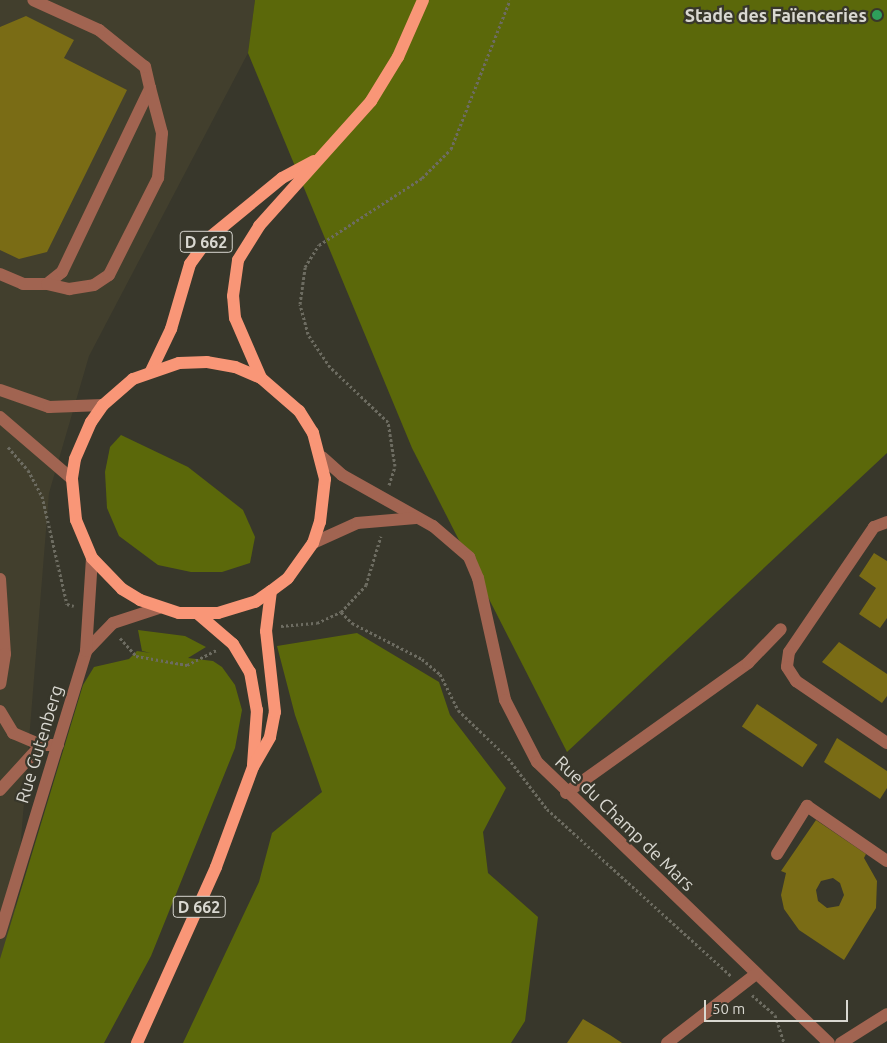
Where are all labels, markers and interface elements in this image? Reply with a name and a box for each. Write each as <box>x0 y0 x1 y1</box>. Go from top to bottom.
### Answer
place label: Stade des Faïenceries <box>685 4 867 26</box>
marker: Stade des Faïenceries <box>871 9 883 21</box>
road number: D 662 <box>178 228 234 256</box>
street label: Rue Gutenberg <box>11 682 67 806</box>
street label: Rue du Champ de Mars <box>551 751 699 895</box>
road number: D 662 <box>172 894 226 920</box>
scale bar <box>707 990 851 1022</box>
text: 50 m <box>712 1000 745 1017</box>

